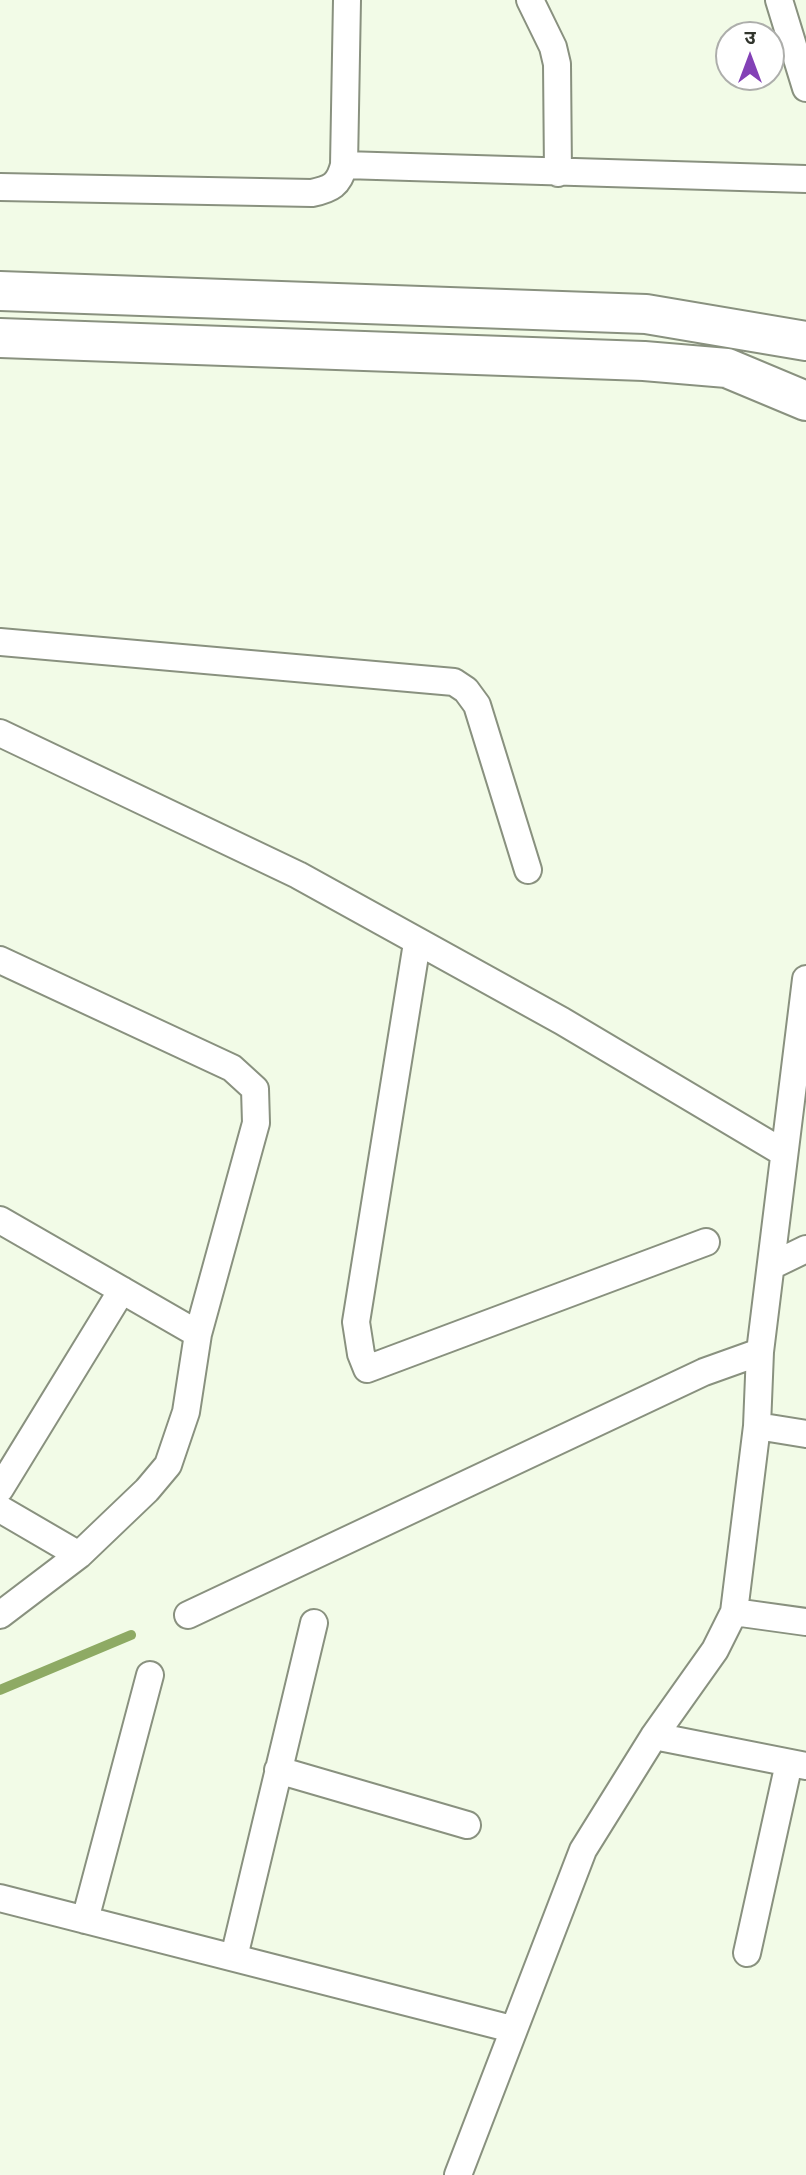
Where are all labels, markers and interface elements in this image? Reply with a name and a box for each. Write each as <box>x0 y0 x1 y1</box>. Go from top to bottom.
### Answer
north arrow <box>715 21 785 91</box>
text: उ <box>744 25 756 49</box>

